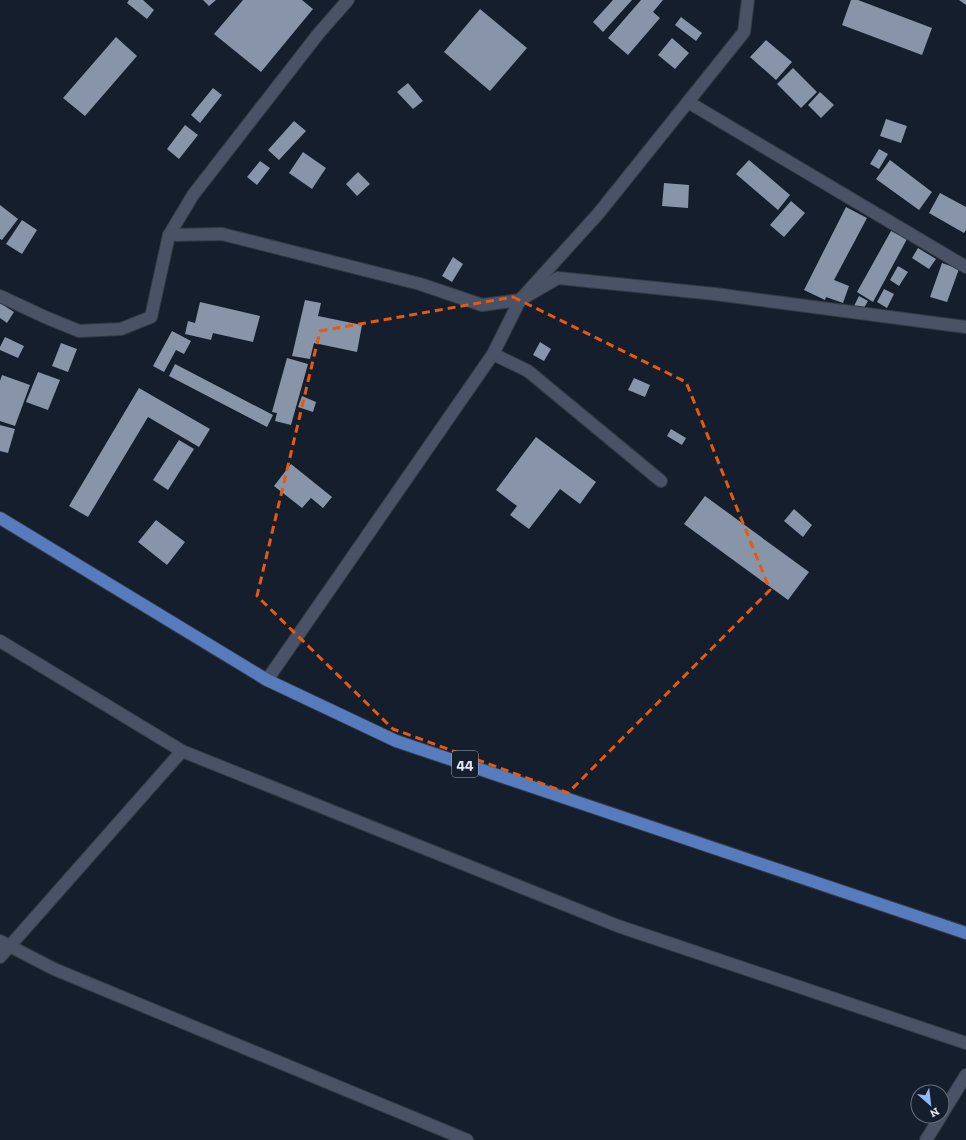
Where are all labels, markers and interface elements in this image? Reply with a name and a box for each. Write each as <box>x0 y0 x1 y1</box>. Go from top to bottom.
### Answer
road number: 44 <box>452 751 478 777</box>
north arrow <box>910 1084 950 1124</box>
text: N <box>927 1105 941 1120</box>

